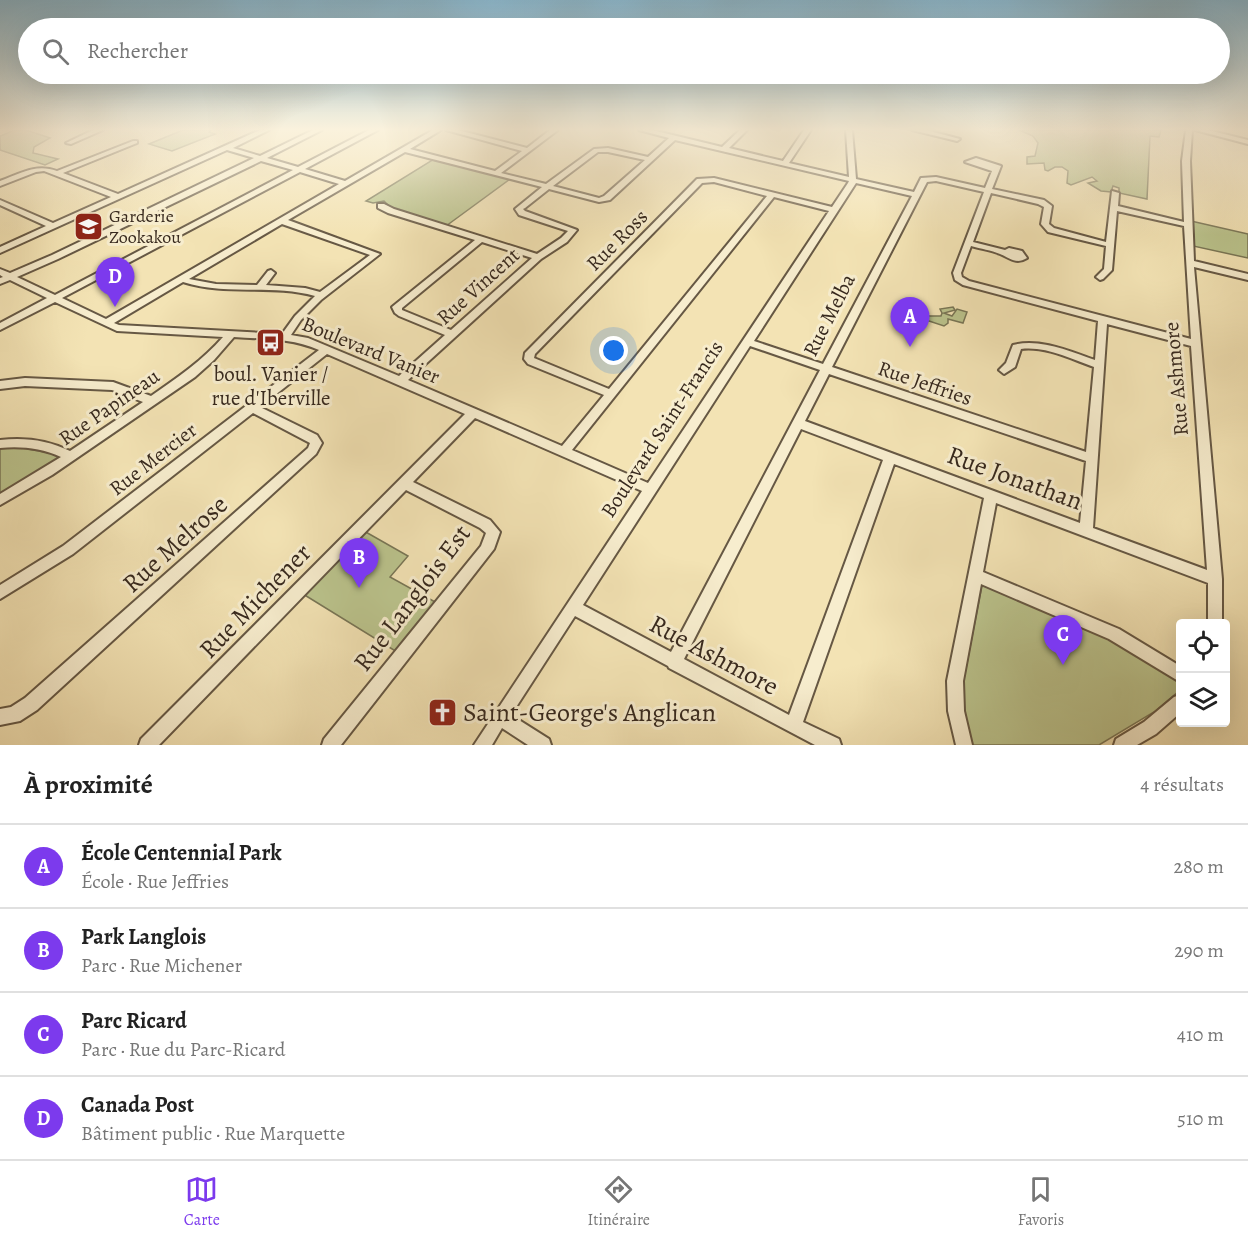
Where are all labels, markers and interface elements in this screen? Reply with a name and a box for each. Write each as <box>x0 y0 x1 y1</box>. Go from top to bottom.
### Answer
search box <box>18 18 1230 84</box>
icon: search <box>39 35 72 68</box>
text: Rechercher <box>87 36 188 66</box>
street label: Rue Ross <box>580 203 654 277</box>
place label: Garderie Zookakou <box>109 204 181 249</box>
school or university icon: Garderie Zookakou <box>72 210 104 242</box>
street label: Rue Vincent <box>430 241 526 331</box>
pin: D <box>96 258 134 307</box>
street label: Rue Melba <box>796 269 862 361</box>
pin: A <box>890 298 930 347</box>
street label: Boulevard Vanier <box>298 310 444 390</box>
street label: Rue Ashmore <box>1157 321 1195 437</box>
bus stop icon: boul. Vanier / rue d'Iberville <box>255 327 287 359</box>
street label: Boulevard Saint-Francis <box>594 335 730 523</box>
your location <box>599 336 628 365</box>
street label: Rue Jeffries <box>874 354 976 412</box>
place label: boul. Vanier / rue d'Iberville <box>212 360 330 412</box>
street label: Rue Papineau <box>53 362 166 452</box>
street label: Rue Mercier <box>103 416 203 502</box>
street label: Rue Jonathan <box>942 437 1088 519</box>
street label: Rue Melrose <box>115 487 235 601</box>
street label: Rue Langlois Est <box>345 517 479 678</box>
street label: Rue Michener <box>191 536 319 666</box>
pin: B <box>340 538 378 588</box>
street label: Rue Ashmore <box>643 606 785 704</box>
pin: C <box>1044 616 1082 665</box>
map controls <box>1176 619 1230 727</box>
button: locate <box>1176 619 1230 673</box>
button: layers <box>1176 673 1230 727</box>
place label: Saint-George's Anglican <box>463 695 716 730</box>
church icon: Saint-George's Anglican <box>426 696 458 728</box>
text: À proximité <box>24 767 153 802</box>
text: 4 résultats <box>1140 771 1224 798</box>
text: École Centennial Park <box>81 838 282 868</box>
text: A <box>37 853 50 880</box>
text: 280 m <box>1174 853 1224 880</box>
text: École · Rue Jeffries <box>81 868 229 895</box>
text: Park Langlois <box>81 922 206 952</box>
text: B <box>37 937 50 964</box>
text: 290 m <box>1174 937 1224 964</box>
text: Parc · Rue Michener <box>81 952 242 979</box>
text: Parc Ricard <box>81 1006 187 1036</box>
text: C <box>37 1021 50 1048</box>
text: 410 m <box>1177 1021 1224 1048</box>
text: Parc · Rue du Parc-Ricard <box>81 1036 286 1063</box>
text: Canada Post <box>81 1090 194 1120</box>
text: D <box>37 1105 50 1132</box>
text: 510 m <box>1177 1105 1224 1132</box>
text: Bâtiment public · Rue Marquette <box>81 1120 345 1147</box>
tab: Carte <box>184 1173 220 1231</box>
tab: Itinéraire <box>587 1173 650 1231</box>
tab: Favoris <box>1018 1173 1064 1231</box>

